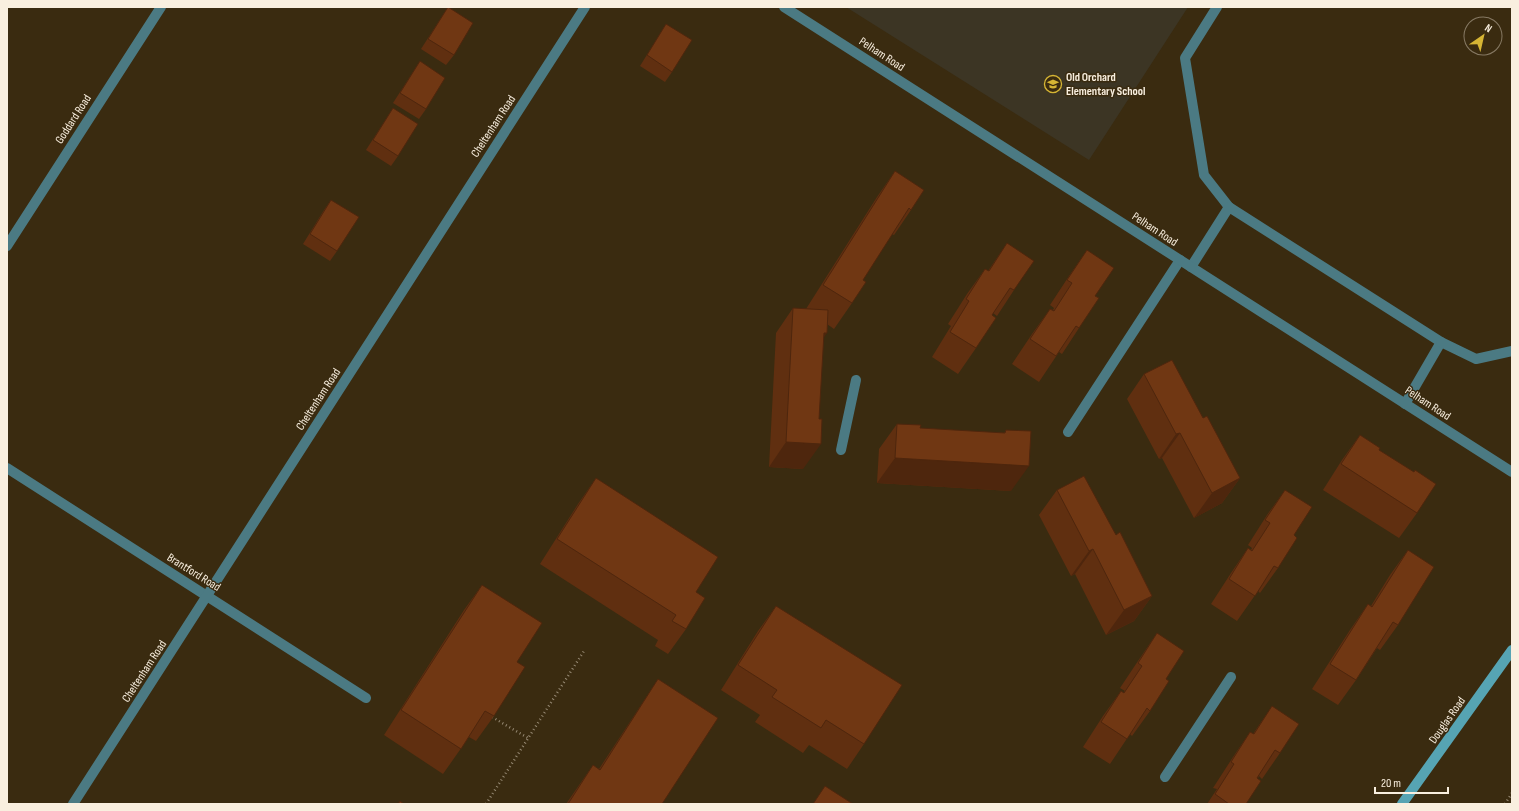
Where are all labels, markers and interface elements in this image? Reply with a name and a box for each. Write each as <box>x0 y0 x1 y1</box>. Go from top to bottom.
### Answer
north arrow <box>1463 16 1503 56</box>
text: N <box>1482 21 1494 35</box>
street label: Pelham Road <box>856 34 907 75</box>
place label: Old Orchard Elementary School <box>1066 70 1146 99</box>
school or university icon: Old Orchard Elementary School <box>1043 74 1063 94</box>
street label: Goddard Road <box>52 92 95 147</box>
street label: Cheltenham Road <box>468 92 519 160</box>
street label: Pelham Road <box>1129 209 1180 250</box>
street label: Cheltenham Road <box>293 365 344 433</box>
street label: Pelham Road <box>1402 383 1453 424</box>
street label: Brantford Road <box>164 550 223 595</box>
street label: Cheltenham Road <box>119 637 170 705</box>
street label: Douglas Road <box>1426 694 1469 747</box>
scale bar <box>1375 769 1448 795</box>
text: 20 m <box>1381 776 1401 791</box>

